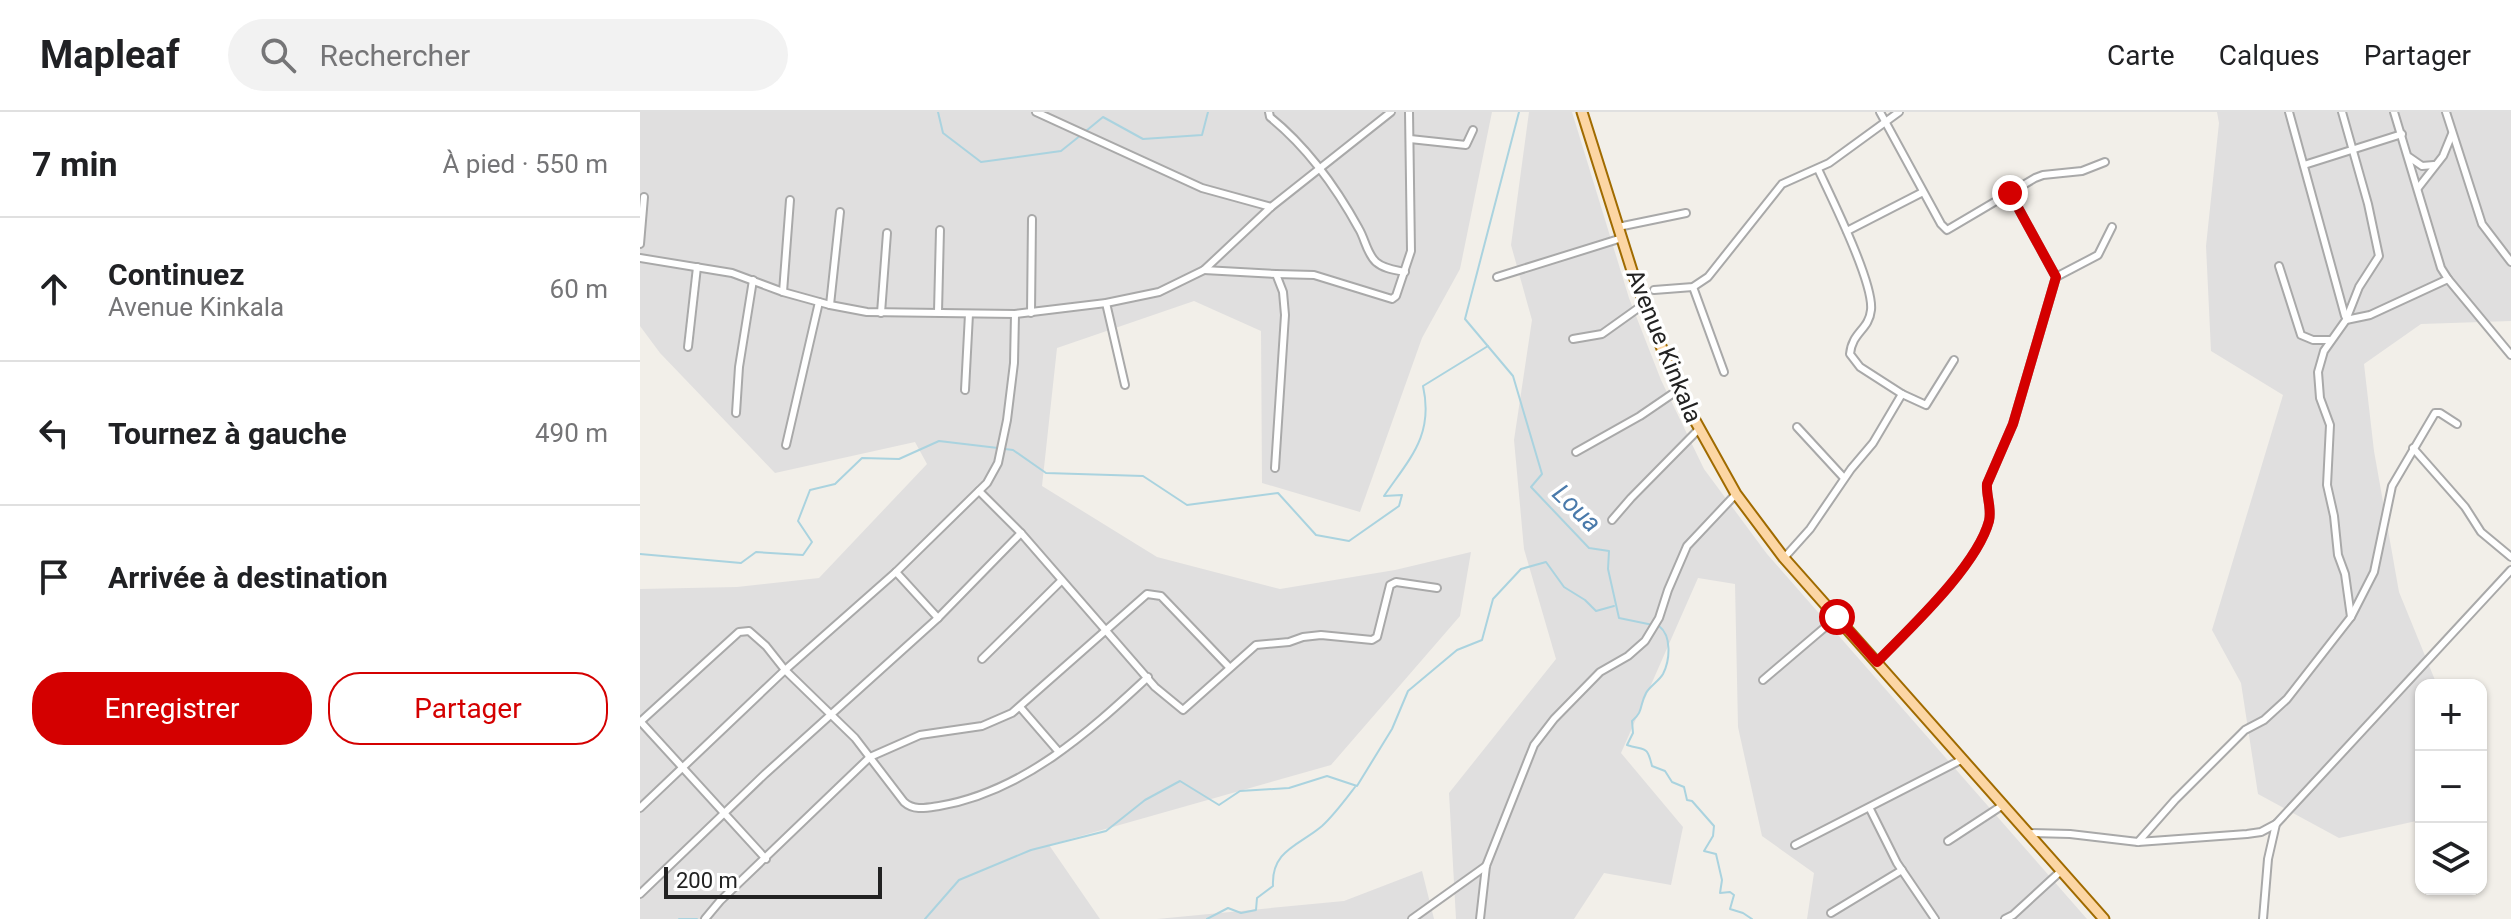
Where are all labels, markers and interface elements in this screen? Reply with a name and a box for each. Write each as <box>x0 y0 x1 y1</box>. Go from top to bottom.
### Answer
search box <box>228 19 788 91</box>
text: Mapleaf <box>40 33 180 77</box>
icon: search <box>256 33 300 77</box>
text: Rechercher <box>320 38 470 73</box>
text: Carte <box>2107 39 2175 72</box>
text: Calques <box>2219 39 2320 72</box>
text: Partager <box>2364 39 2471 72</box>
text: 7 min <box>32 144 117 184</box>
text: À pied · 550 m <box>442 149 608 179</box>
route end <box>1992 175 2028 211</box>
text: Continuez <box>108 257 245 292</box>
street label: Avenue Kinkala <box>1621 265 1707 427</box>
icon: ahead <box>32 267 76 311</box>
text: 60 m <box>550 274 608 304</box>
text: Avenue Kinkala <box>108 292 284 322</box>
icon: left <box>32 411 76 455</box>
text: Tournez à gauche <box>108 416 347 451</box>
text: 490 m <box>535 418 608 448</box>
water label: Loua <box>1547 478 1607 538</box>
icon: arrive <box>32 555 76 599</box>
text: Arrivée à destination <box>108 560 388 595</box>
route start <box>1819 599 1855 635</box>
button: Enregistrer <box>32 672 312 745</box>
button: Partager <box>328 672 608 745</box>
map controls <box>2415 679 2487 895</box>
button: + <box>2415 679 2487 751</box>
button: − <box>2415 751 2487 823</box>
button: layers <box>2415 823 2487 895</box>
scale bar <box>664 863 882 899</box>
text: 200 m <box>676 868 738 893</box>

